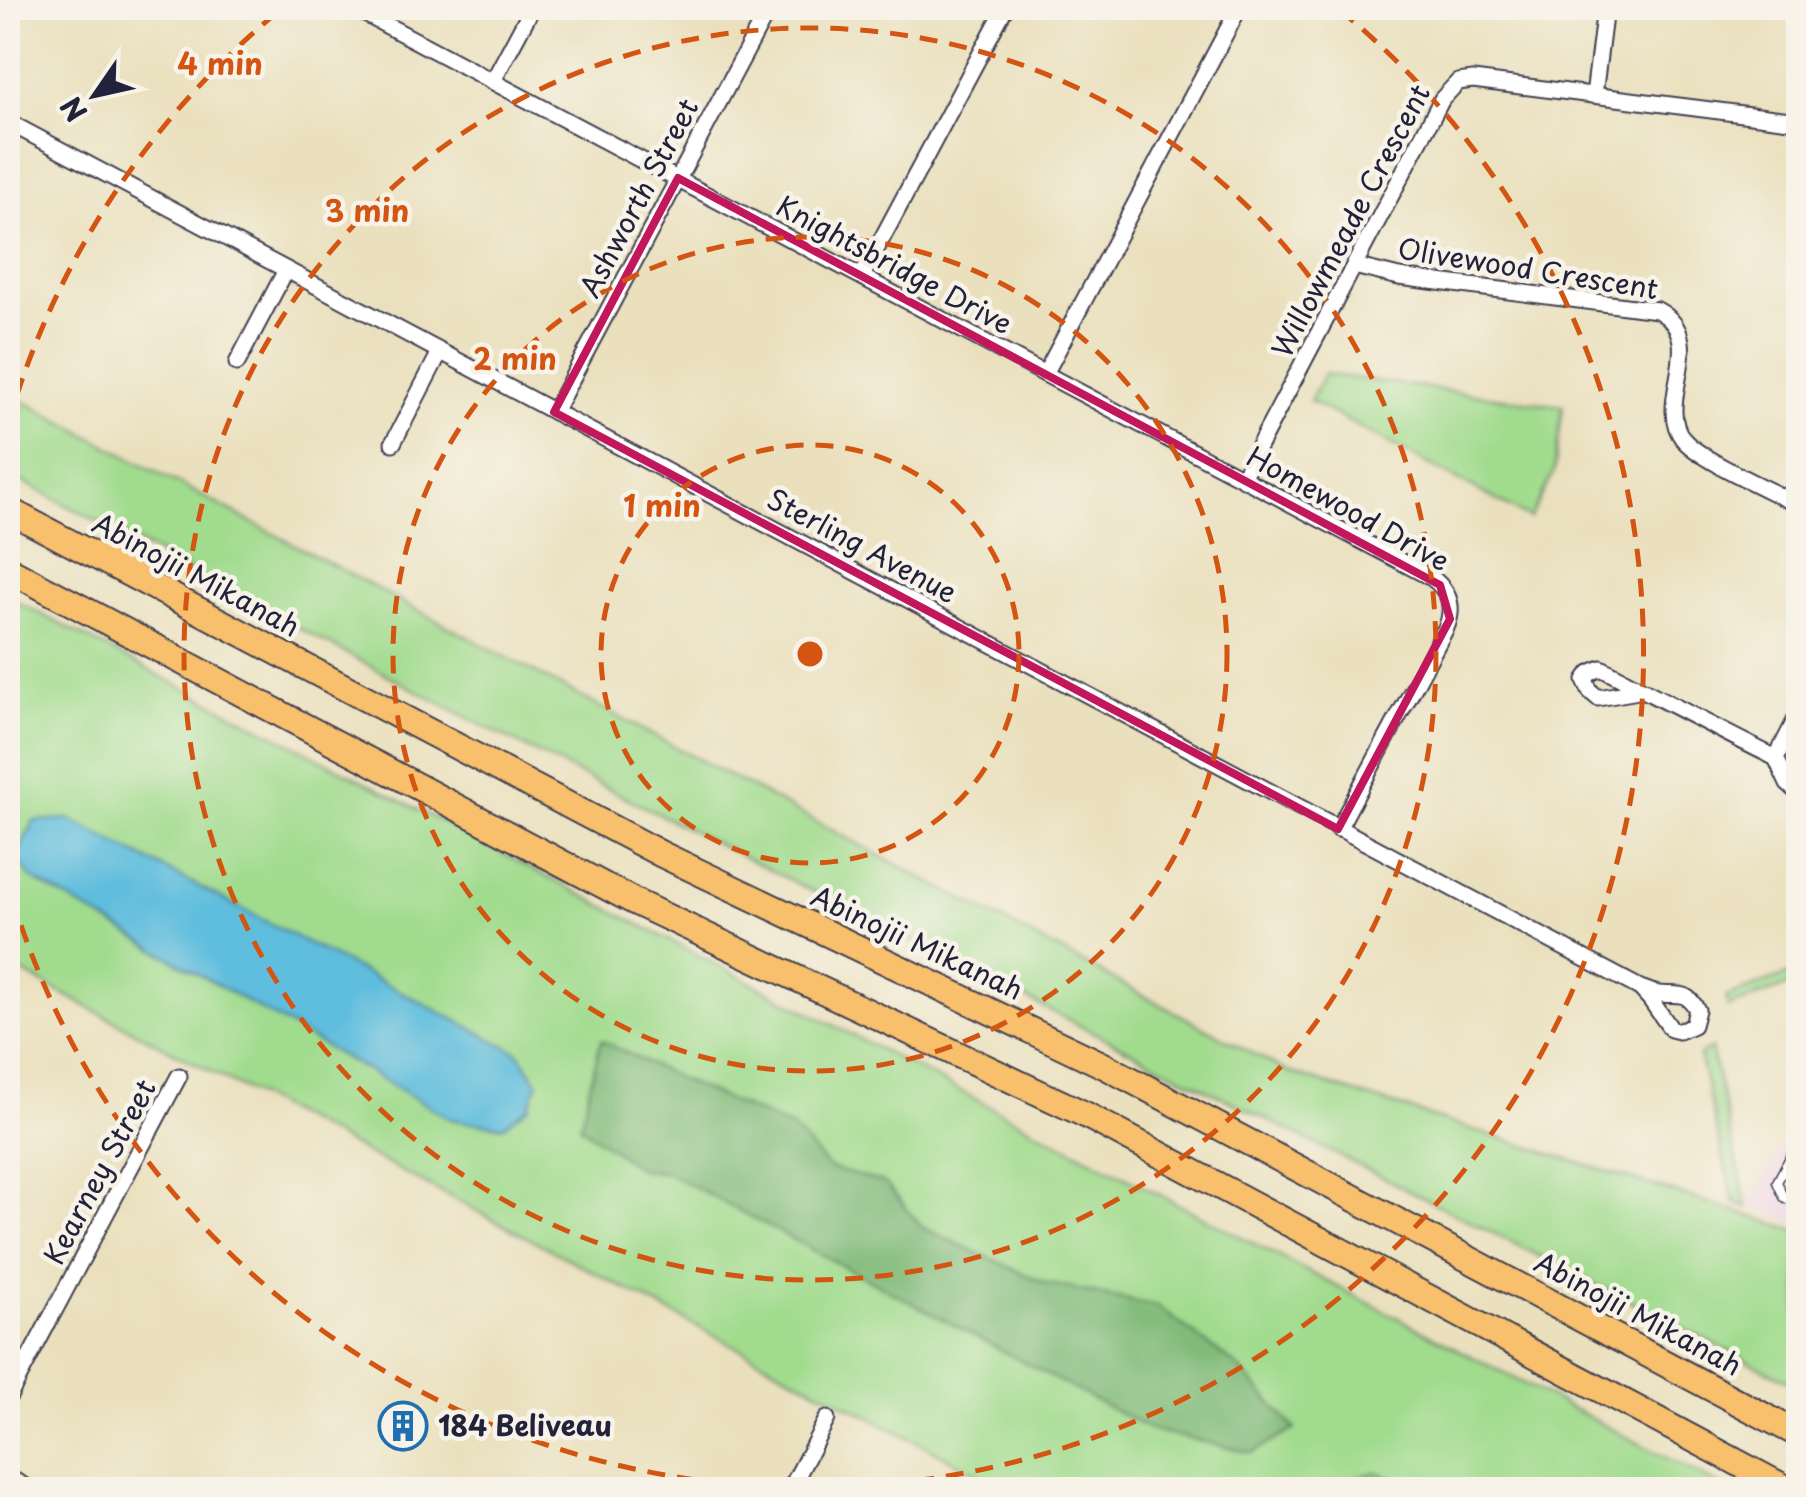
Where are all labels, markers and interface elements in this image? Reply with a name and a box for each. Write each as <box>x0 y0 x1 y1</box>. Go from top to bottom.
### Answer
text: 4 min <box>177 40 263 85</box>
north arrow <box>45 45 145 145</box>
street label: Willowmeade Crescent <box>1259 76 1440 365</box>
text: N <box>49 89 97 131</box>
street label: Ashworth Street <box>567 90 708 304</box>
street label: Knightsbridge Drive <box>769 183 1020 344</box>
text: 3 min <box>325 187 409 232</box>
street label: Olivewood Crescent <box>1395 226 1662 309</box>
text: 2 min <box>473 335 557 380</box>
street label: Homewood Drive <box>1239 434 1458 581</box>
street label: Sterling Avenue <box>760 477 965 613</box>
text: 1 min <box>623 482 701 527</box>
street label: Abinojii Mikanah <box>85 501 308 647</box>
centre of rings <box>792 636 828 672</box>
street label: Abinojii Mikanah <box>805 874 1031 1010</box>
street label: Kearney Street <box>32 1071 166 1272</box>
street label: Abinojii Mikanah <box>1527 1240 1750 1386</box>
building icon: 184 Beliveau <box>377 1400 429 1452</box>
place label: 184 Beliveau <box>438 1403 612 1446</box>

